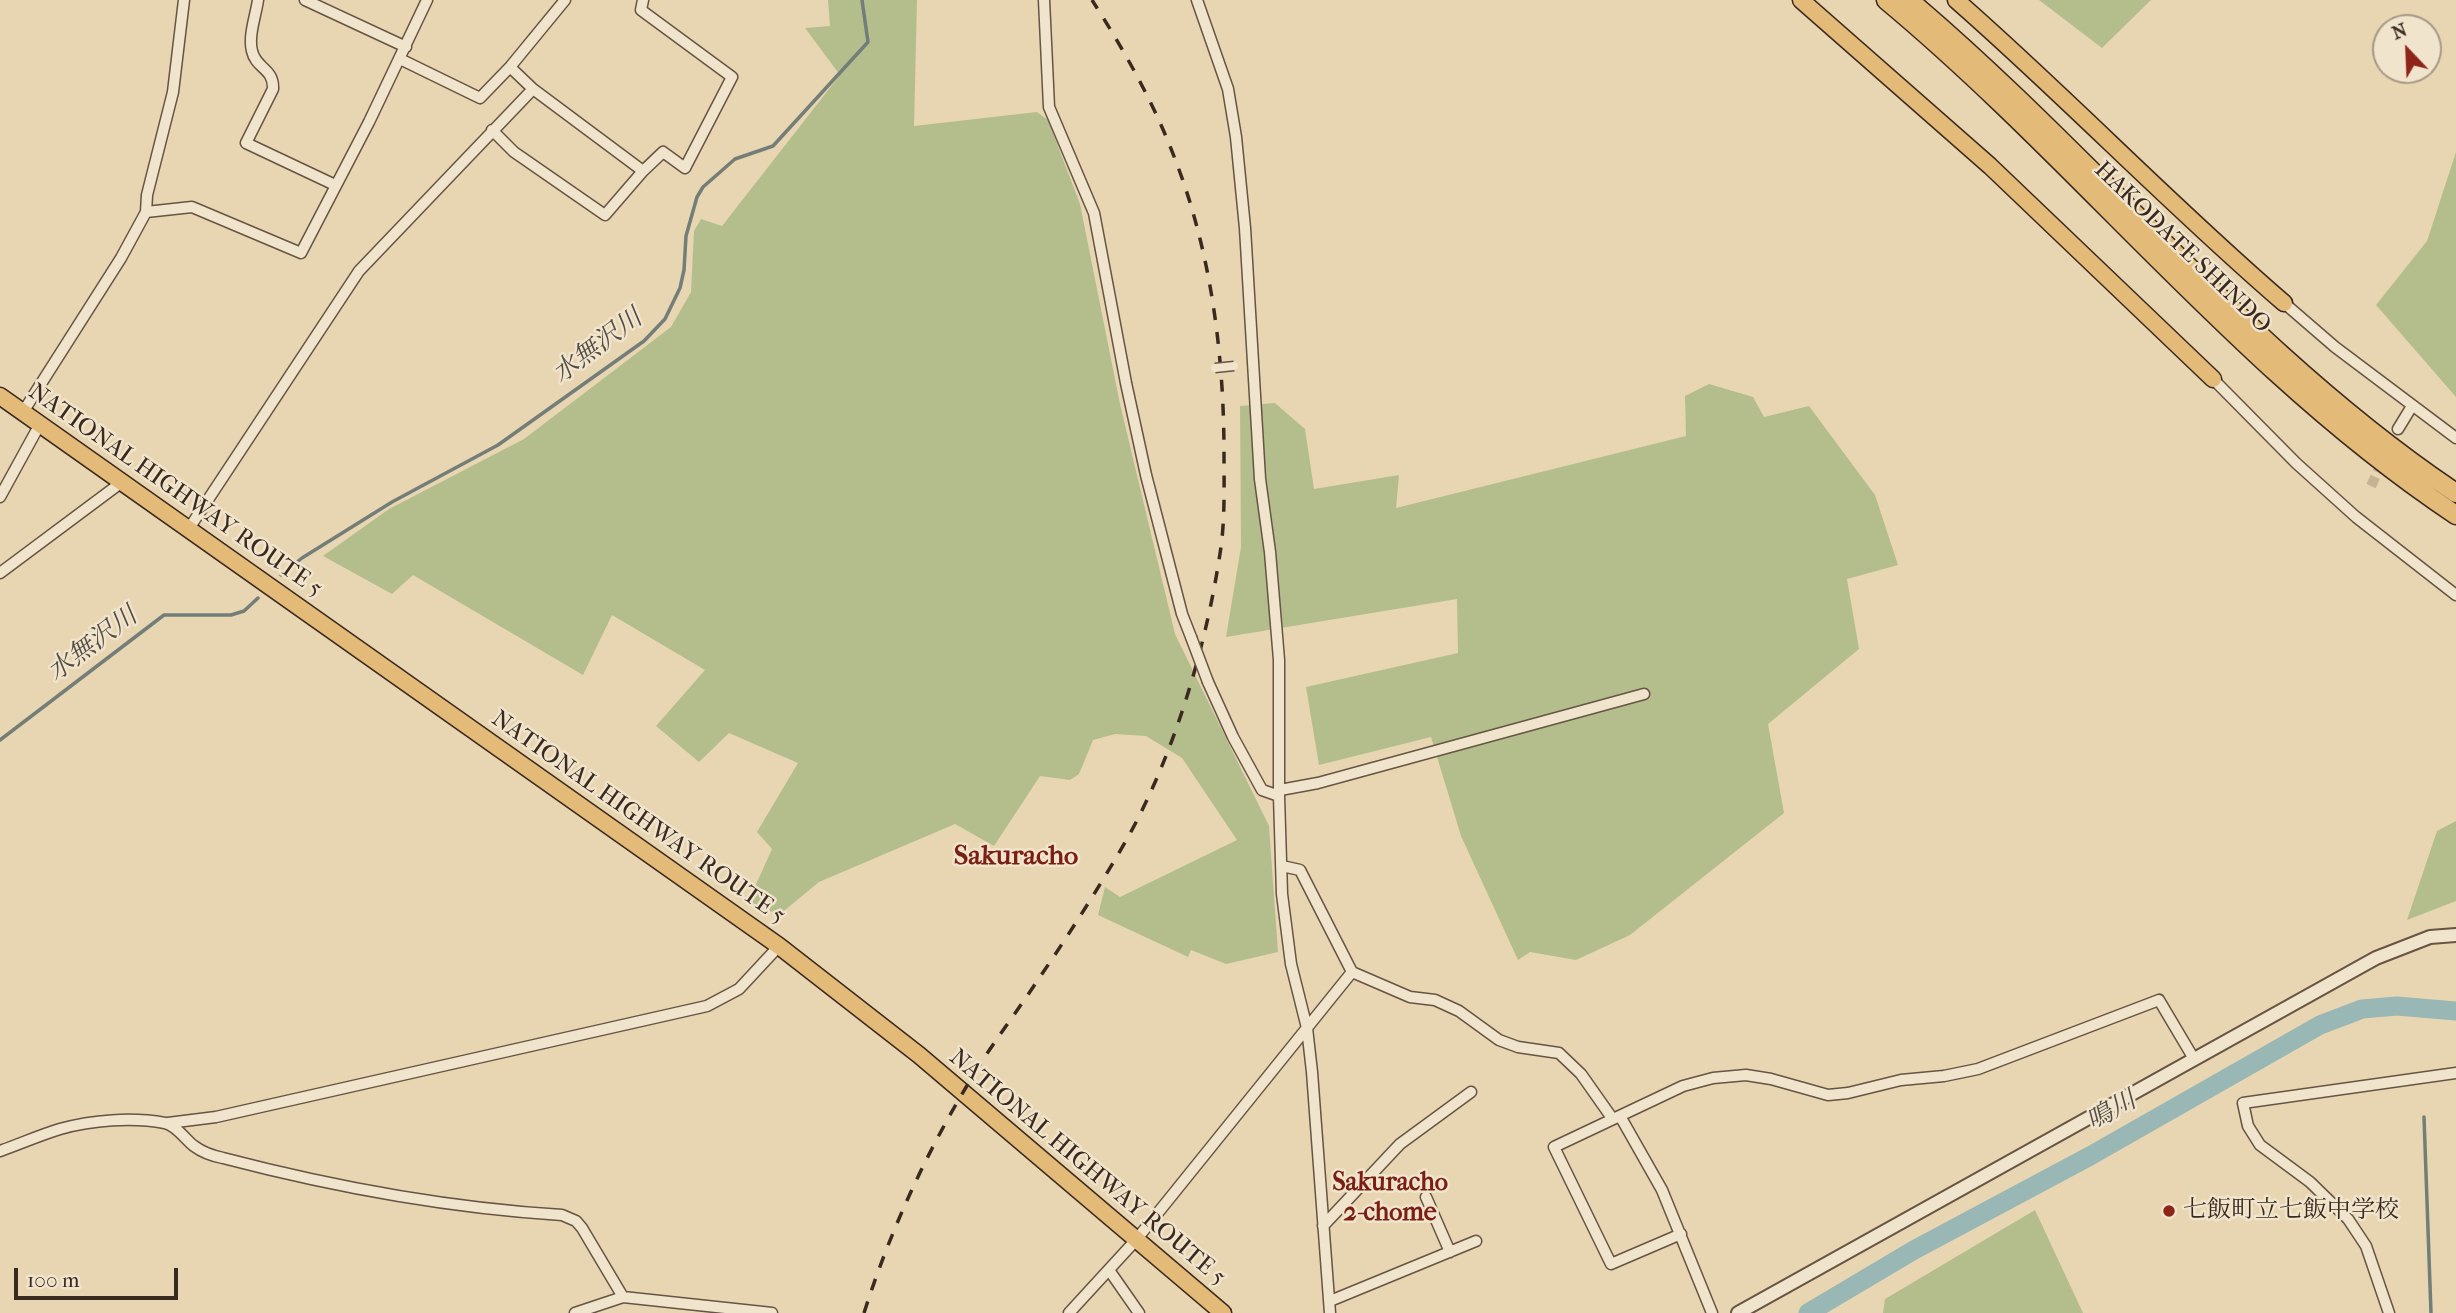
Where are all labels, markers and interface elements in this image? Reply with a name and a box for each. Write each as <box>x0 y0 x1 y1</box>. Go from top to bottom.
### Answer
north arrow <box>2372 14 2442 84</box>
text: N <box>2389 19 2411 44</box>
street label: HAKODATE SHINDO <box>2088 156 2276 340</box>
water label: 水無沢川 <box>547 303 649 391</box>
street label: NATIONAL HIGHWAY ROUTE 5 <box>22 378 328 604</box>
water label: 水無沢川 <box>42 601 144 689</box>
street label: NATIONAL HIGHWAY ROUTE 5 <box>485 705 791 931</box>
district label: Sakuracho <box>954 840 1078 874</box>
street label: NATIONAL HIGHWAY ROUTE 5 <box>943 1044 1231 1292</box>
water label: 鳴川 <box>2082 1086 2142 1138</box>
district label: Sakuracho 2-chome <box>1332 1168 1448 1230</box>
place label: 七飯町立七飯中学校 <box>2183 1197 2399 1225</box>
marker: 七飯町立七飯中学校 <box>2161 1203 2177 1219</box>
scale bar <box>18 1254 182 1298</box>
text: 100 m <box>27 1268 80 1292</box>

